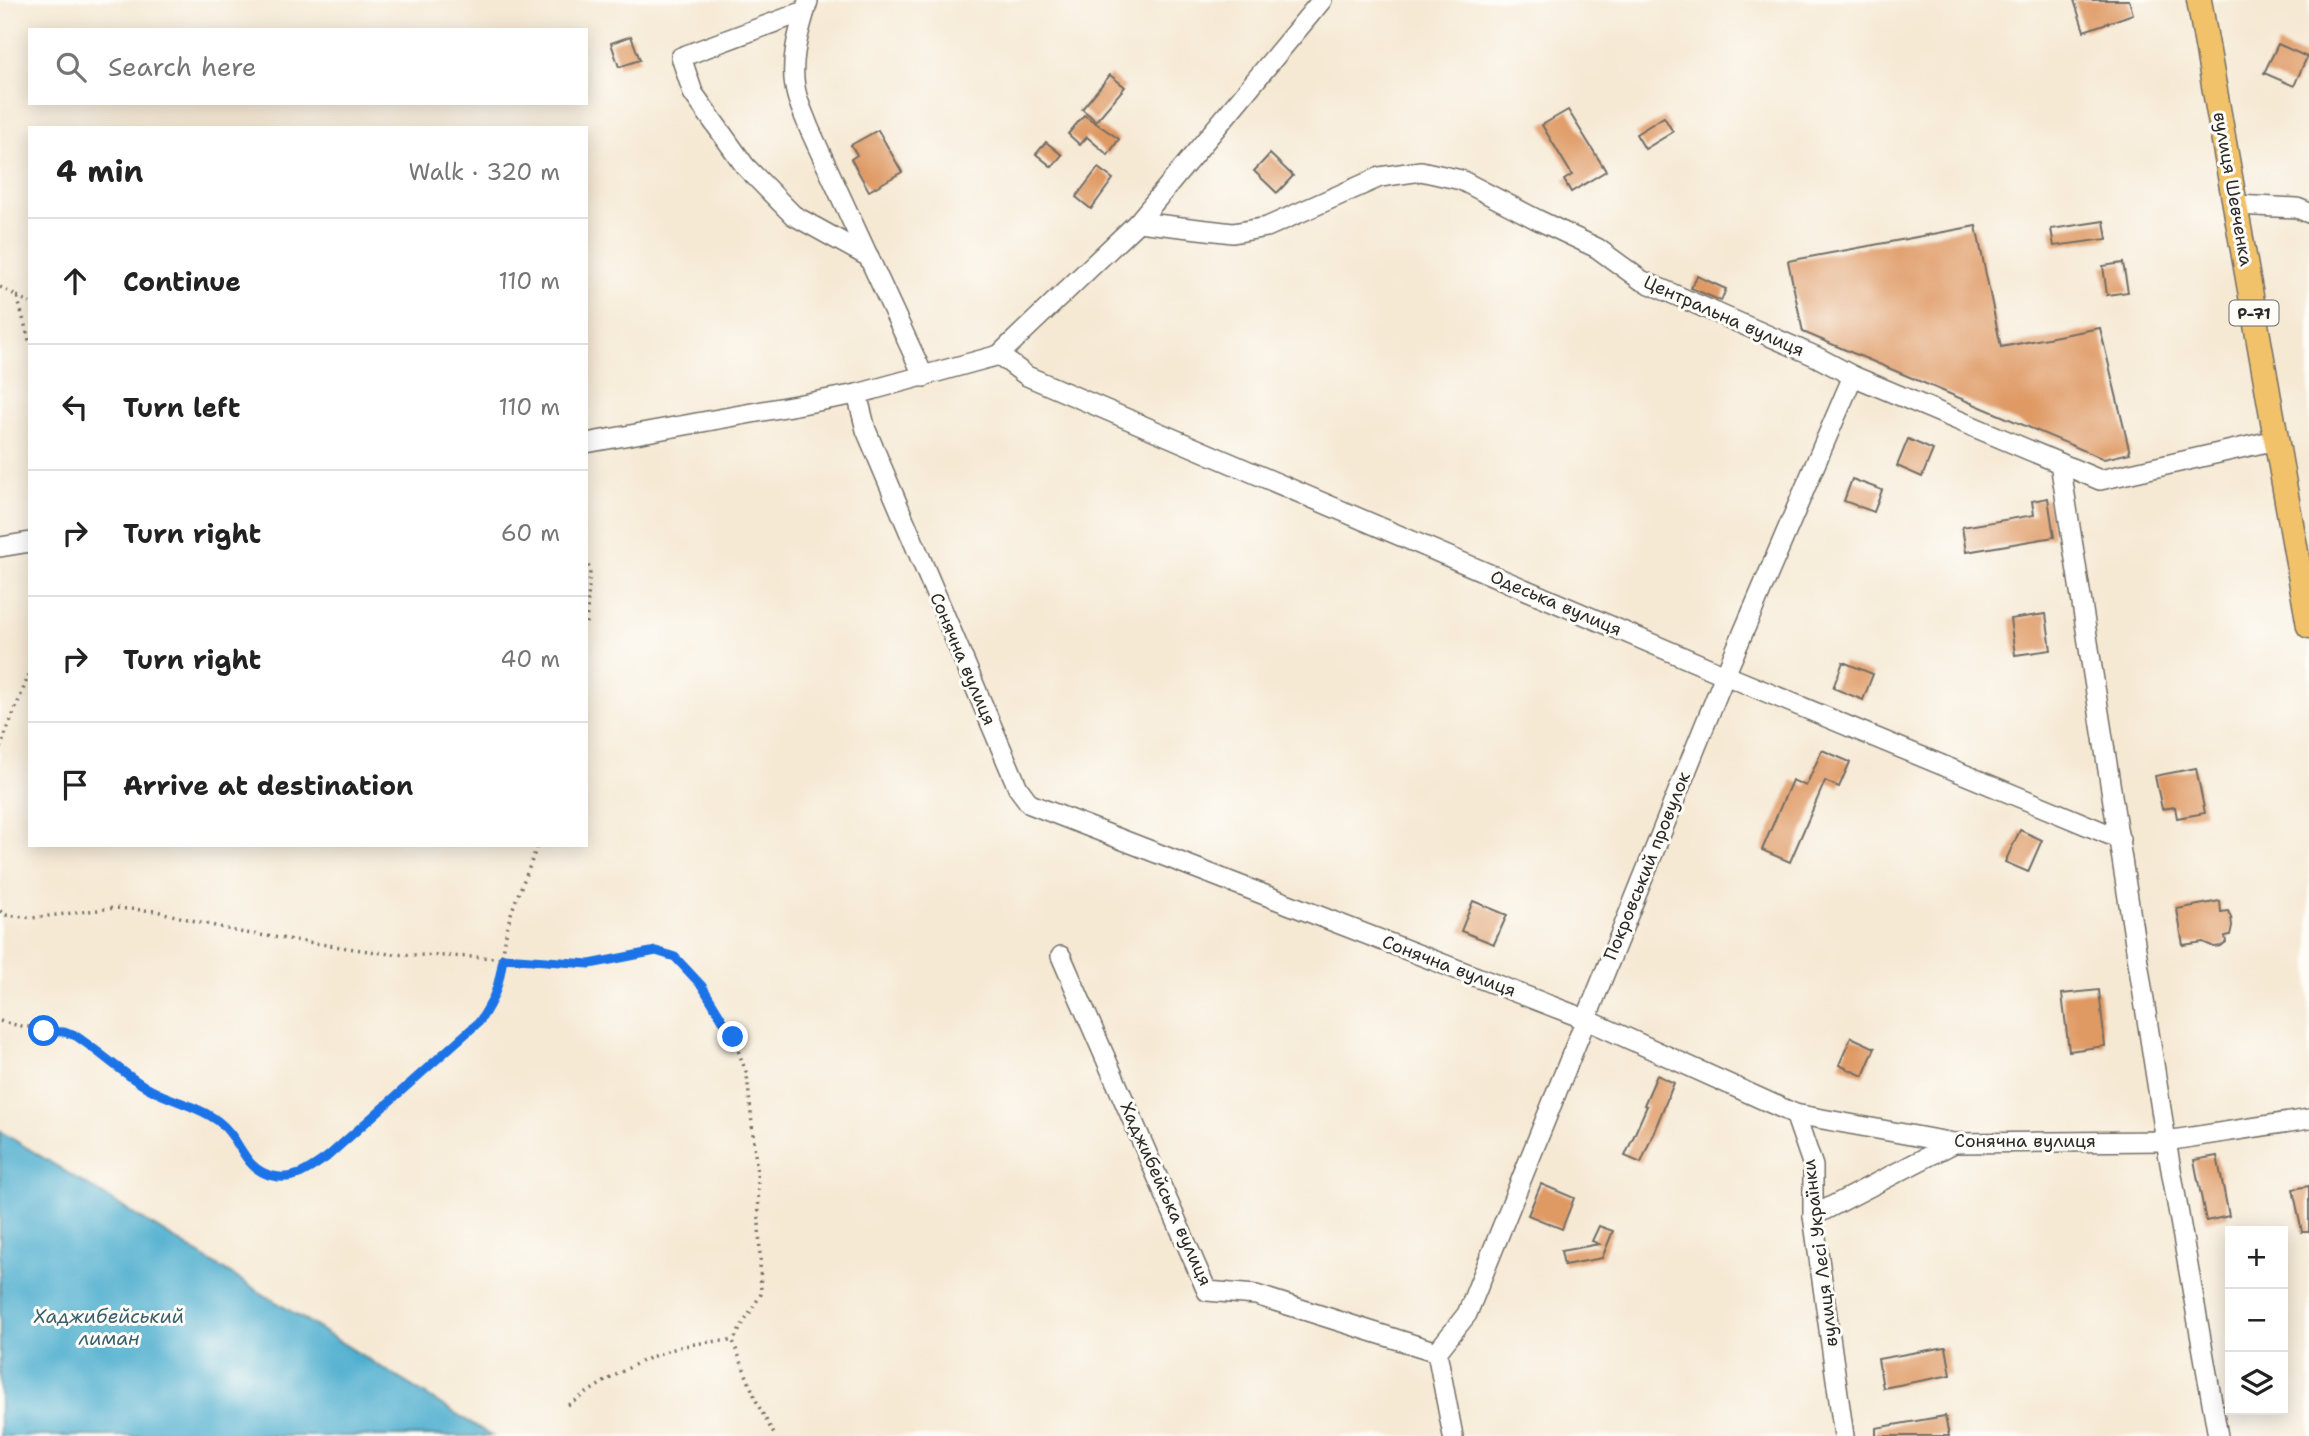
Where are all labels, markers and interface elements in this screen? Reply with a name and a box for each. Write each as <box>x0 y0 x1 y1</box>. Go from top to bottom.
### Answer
search box <box>28 28 588 105</box>
icon: search <box>52 48 90 86</box>
text: Search here <box>108 49 257 84</box>
street label: вулиця Шевченка <box>2208 110 2258 268</box>
text: 4 min <box>56 151 143 192</box>
text: Walk · 320 m <box>409 157 560 187</box>
icon: ahead <box>56 262 94 300</box>
text: Continue <box>123 264 241 299</box>
text: 110 m <box>498 266 560 296</box>
street label: Центральна вулиця <box>1640 270 1808 362</box>
road number: Р-71 <box>2230 300 2278 326</box>
icon: left <box>56 388 94 426</box>
text: Turn left <box>123 390 240 425</box>
text: 110 m <box>498 392 560 422</box>
icon: right <box>56 514 94 552</box>
text: Turn right <box>123 516 261 551</box>
text: 60 m <box>501 518 560 548</box>
street label: Одеська вулиця <box>1487 564 1625 642</box>
street label: Сонячна вулиця <box>924 589 1002 729</box>
icon: right <box>56 640 94 678</box>
text: Turn right <box>123 642 261 677</box>
text: 40 m <box>500 644 560 674</box>
icon: arrive <box>56 766 94 804</box>
text: Arrive at destination <box>123 768 413 803</box>
street label: Покровський провулок <box>1598 768 1696 964</box>
street label: Сонячна вулиця <box>1378 929 1520 1003</box>
route start <box>28 1015 59 1046</box>
route end <box>717 1021 748 1052</box>
street label: Хаджибейська вулиця <box>1115 1098 1217 1290</box>
street label: Сонячна вулиця <box>1954 1129 2096 1153</box>
street label: вулиця Лесі Українки <box>1797 1158 1843 1348</box>
map controls <box>2225 1226 2288 1415</box>
button: + <box>2225 1226 2288 1289</box>
button: − <box>2225 1289 2288 1352</box>
water label: Хаджибейський лиман <box>33 1304 184 1351</box>
button: layers <box>2225 1352 2288 1415</box>

